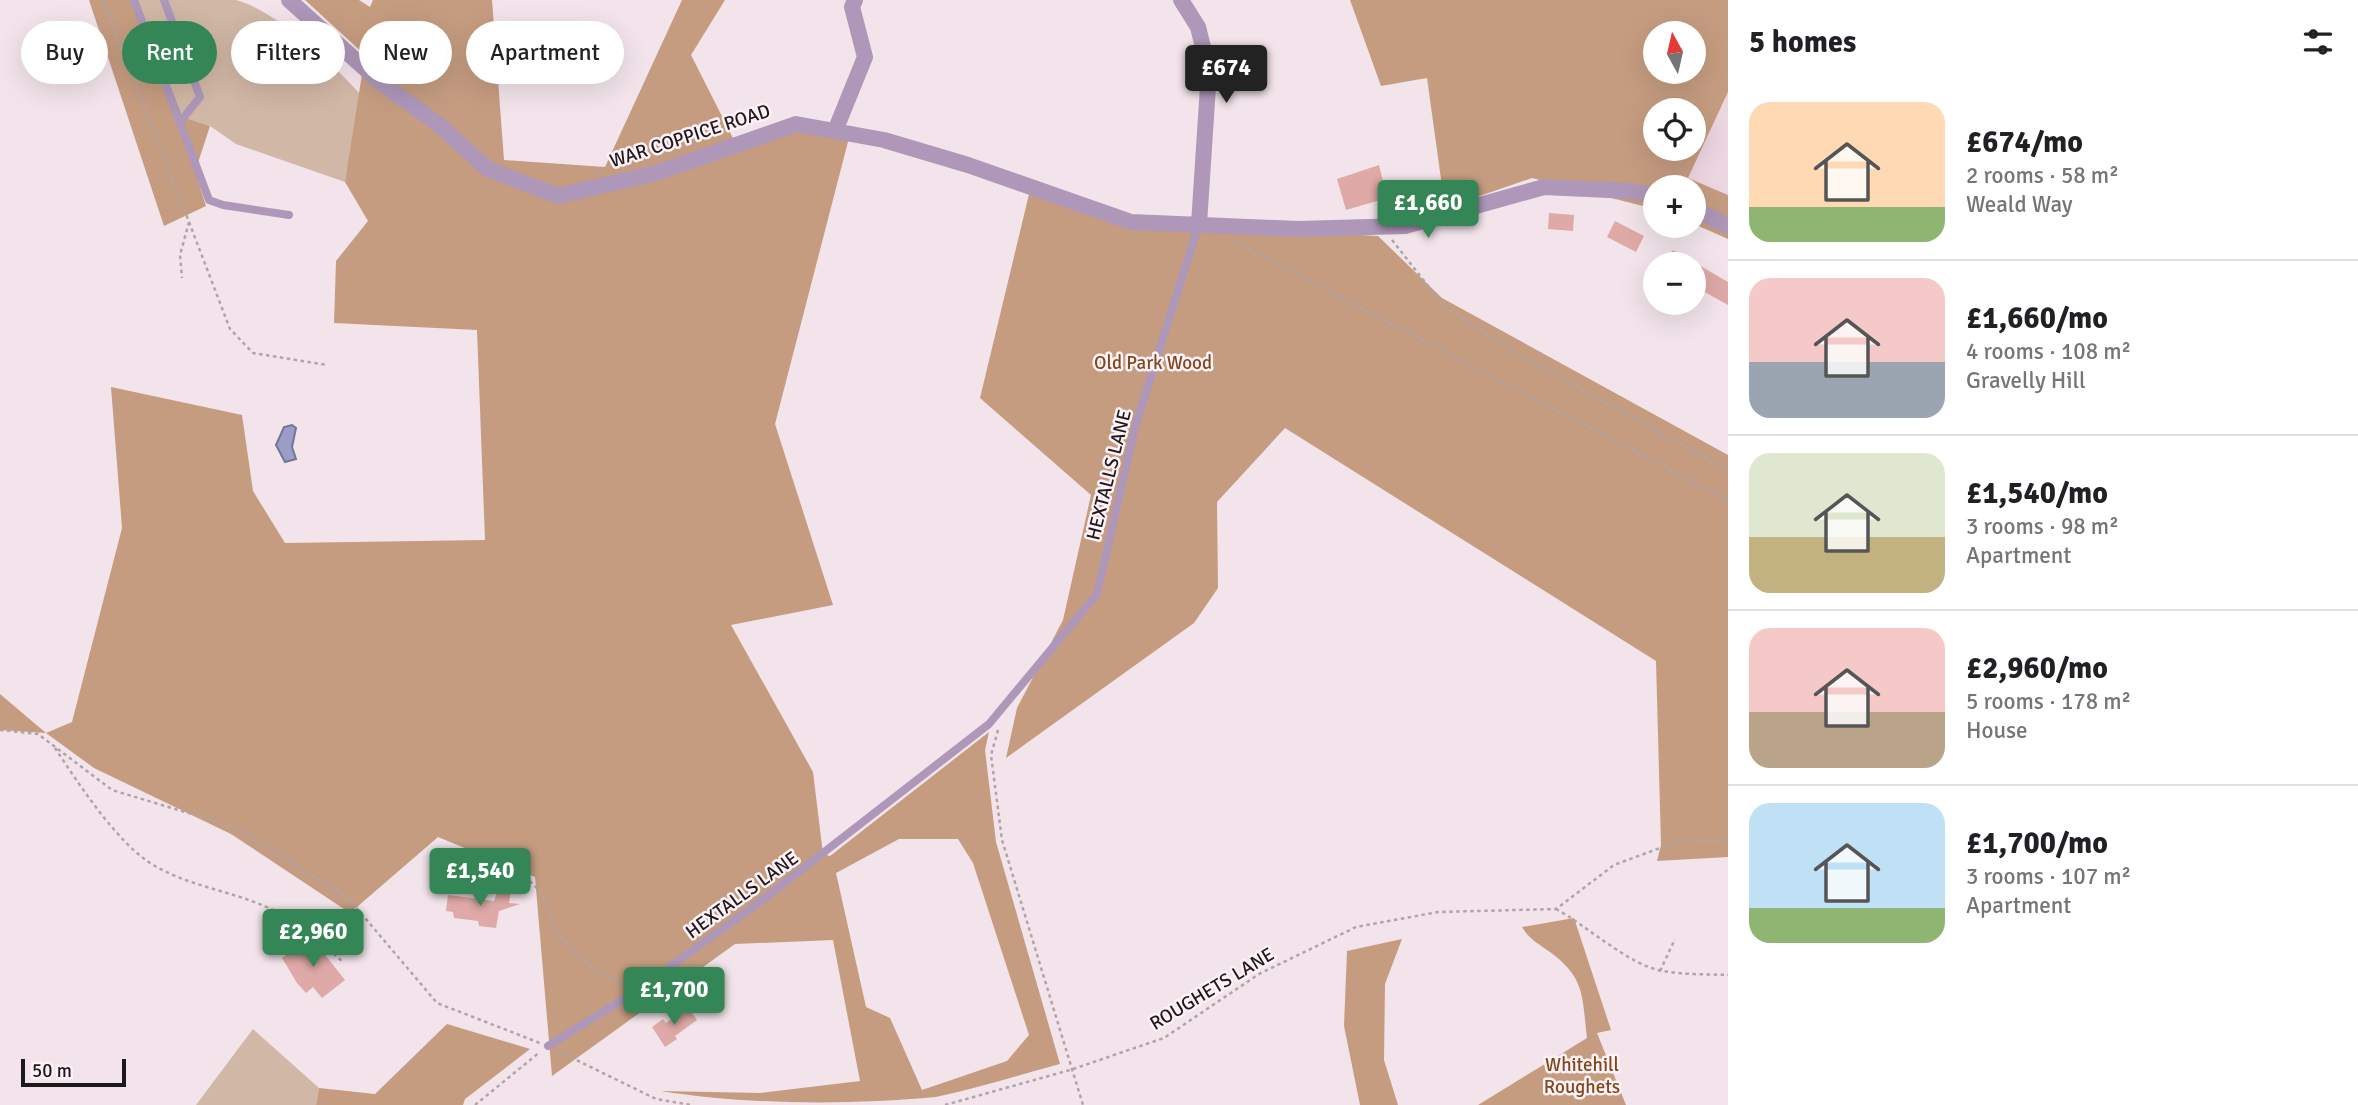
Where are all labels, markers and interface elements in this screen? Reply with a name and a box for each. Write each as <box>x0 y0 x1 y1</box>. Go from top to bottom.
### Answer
chip: Buy <box>21 21 108 84</box>
chip: Rent <box>122 21 217 84</box>
chip: Filters <box>231 21 345 84</box>
chip: New <box>359 21 452 84</box>
chip: Apartment <box>466 21 624 84</box>
north arrow <box>1643 21 1706 84</box>
map controls <box>1643 21 1706 315</box>
icon: filters <box>2299 23 2337 61</box>
text: 5 homes <box>1749 24 1856 61</box>
pin: £674 <box>1185 46 1267 105</box>
text: £674 <box>1201 53 1251 82</box>
button: locate <box>1643 98 1706 161</box>
street label: WAR COPPICE ROAD <box>607 99 773 173</box>
text: £674/mo <box>1966 124 2083 161</box>
icon: home <box>1805 130 1889 214</box>
text: 2 rooms · 58 m² <box>1966 161 2119 190</box>
button: + <box>1643 175 1706 238</box>
pin: £1,660 <box>1371 180 1485 240</box>
text: £1,660 <box>1394 188 1462 217</box>
text: Weald Way <box>1966 190 2073 219</box>
button: − <box>1643 252 1706 315</box>
text: £1,660/mo <box>1966 300 2108 337</box>
icon: home <box>1805 306 1889 390</box>
text: 4 rooms · 108 m² <box>1966 337 2131 366</box>
park label: Old Park Wood <box>1094 351 1212 375</box>
text: Gravelly Hill <box>1966 366 2086 395</box>
street label: HEXTALLS LANE <box>1081 407 1137 543</box>
text: £1,540/mo <box>1966 475 2108 512</box>
icon: home <box>1805 481 1889 565</box>
text: 3 rooms · 98 m² <box>1966 512 2119 541</box>
text: Apartment <box>1966 541 2071 570</box>
text: £2,960/mo <box>1966 650 2108 687</box>
icon: home <box>1805 656 1889 740</box>
text: 5 rooms · 178 m² <box>1966 687 2131 716</box>
text: House <box>1966 716 2028 745</box>
text: £1,700/mo <box>1966 825 2108 862</box>
icon: home <box>1805 831 1889 915</box>
street label: HEXTALLS LANE <box>681 846 803 944</box>
pin: £1,540 <box>423 848 537 908</box>
text: £1,540 <box>446 856 514 885</box>
text: 3 rooms · 107 m² <box>1966 862 2131 891</box>
text: Apartment <box>1966 891 2071 920</box>
pin: £2,960 <box>256 909 370 969</box>
text: £2,960 <box>279 917 347 946</box>
street label: ROUGHETS LANE <box>1145 942 1279 1036</box>
pin: £1,700 <box>617 968 731 1027</box>
text: £1,700 <box>640 975 708 1004</box>
park label: Whitehill Roughets <box>1544 1053 1620 1099</box>
scale bar <box>21 1056 126 1088</box>
text: 50 m <box>32 1059 72 1083</box>

